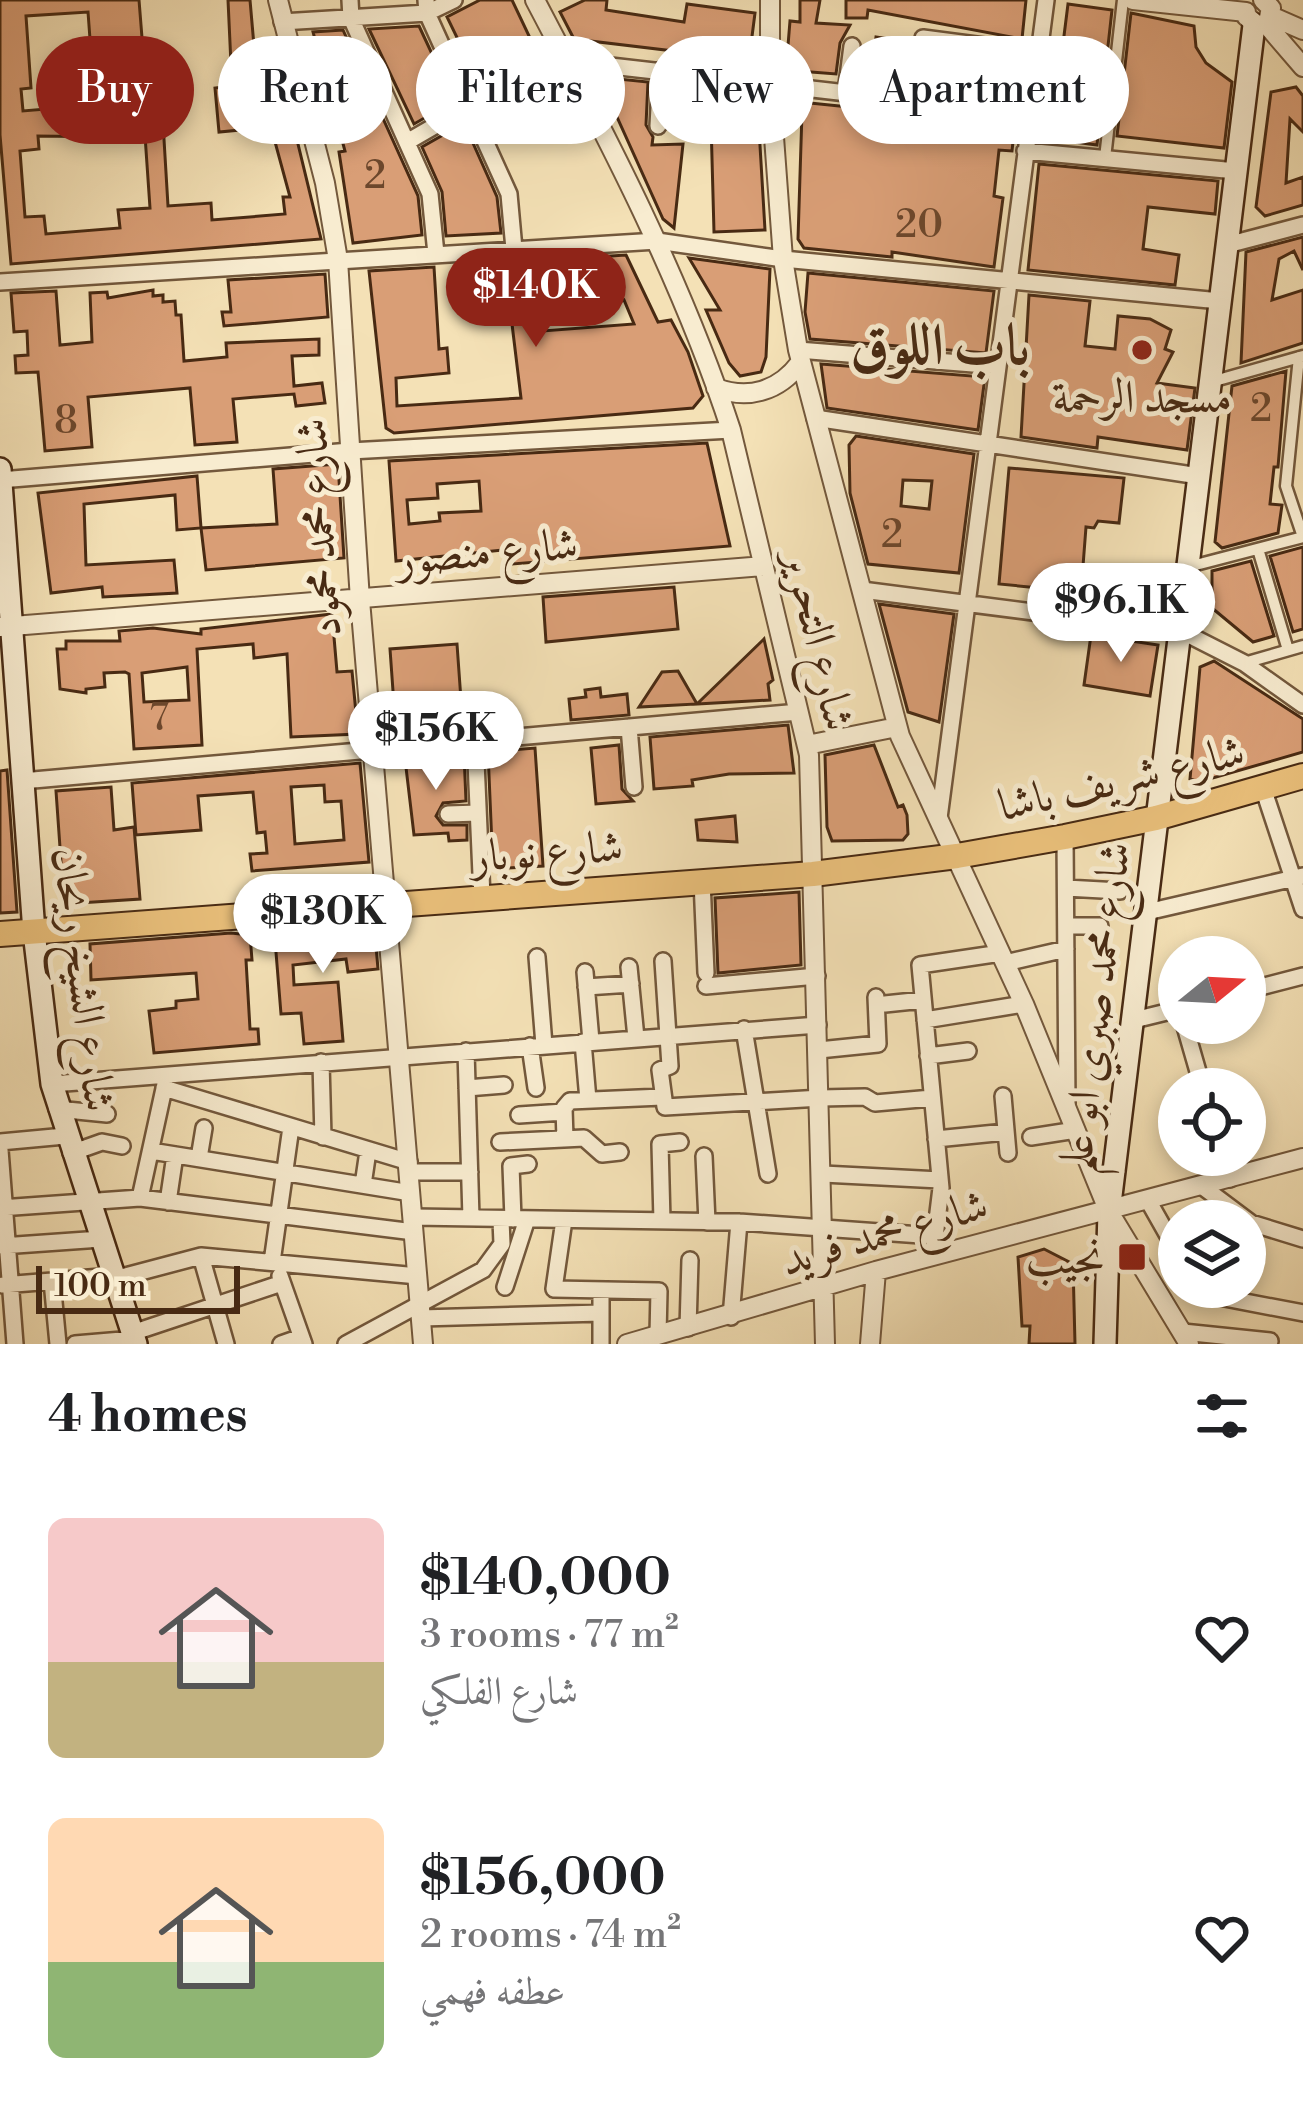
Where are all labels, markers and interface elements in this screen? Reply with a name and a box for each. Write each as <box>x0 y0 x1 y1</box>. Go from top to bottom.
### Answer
chip: Buy <box>36 36 194 144</box>
chip: Rent <box>218 36 392 144</box>
chip: Filters <box>416 36 625 144</box>
chip: New <box>649 36 814 144</box>
chip: Apartment <box>838 36 1129 144</box>
house number: 2 <box>364 152 386 201</box>
house number: 20 <box>895 201 943 250</box>
pin: $140K <box>452 248 620 350</box>
text: $140K <box>473 262 599 311</box>
district label: باب اللوق <box>850 311 1030 383</box>
marker: مسجد الرحمة <box>1129 337 1155 363</box>
place label: مسجد الرحمة <box>1052 370 1232 427</box>
house number: 2 <box>1250 385 1272 434</box>
house number: 8 <box>54 397 78 446</box>
street label: شارع محمد محمود <box>283 416 363 639</box>
house number: 2 <box>881 511 903 560</box>
street label: شارع منصور <box>390 516 581 596</box>
street label: شارع التحرير <box>762 541 867 738</box>
pin: $96.1K <box>1023 563 1219 665</box>
text: $96.1K <box>1054 577 1188 626</box>
pin: $156K <box>352 691 520 793</box>
house number: 7 <box>149 694 169 743</box>
text: $156K <box>375 705 497 754</box>
street label: شارع شريف باشا <box>993 723 1252 842</box>
street label: شارع نوبار <box>465 819 625 893</box>
street label: شارع محمد صبري ابو علم <box>1048 839 1160 1178</box>
street label: شارع الشيخ ريحان <box>28 844 127 1116</box>
pin: $130K <box>239 874 407 976</box>
text: $130K <box>260 888 386 937</box>
north arrow <box>1158 936 1266 1044</box>
map controls <box>1158 936 1266 1308</box>
button: locate <box>1158 1068 1266 1176</box>
street label: شارع محمد فريد <box>775 1177 997 1297</box>
button: layers <box>1158 1200 1266 1308</box>
place label: نجيب <box>1025 1231 1105 1288</box>
marker: نجيب <box>1116 1241 1148 1273</box>
scale bar <box>36 1260 240 1313</box>
text: 100 m <box>54 1266 147 1307</box>
icon: filters <box>1189 1383 1255 1449</box>
text: 4 homes <box>48 1384 248 1448</box>
text: $140,000 <box>420 1547 671 1611</box>
icon: home <box>144 1566 288 1710</box>
icon: heart <box>1189 1605 1255 1671</box>
text: 3 rooms · 77 m² <box>420 1611 679 1660</box>
text: شارع الفلكي <box>420 1668 578 1717</box>
text: $156,000 <box>420 1847 665 1911</box>
icon: home <box>144 1866 288 2010</box>
icon: heart <box>1189 1905 1255 1971</box>
text: 2 rooms · 74 m² <box>420 1911 681 1960</box>
text: عطفه فهمي <box>420 1968 565 2017</box>

